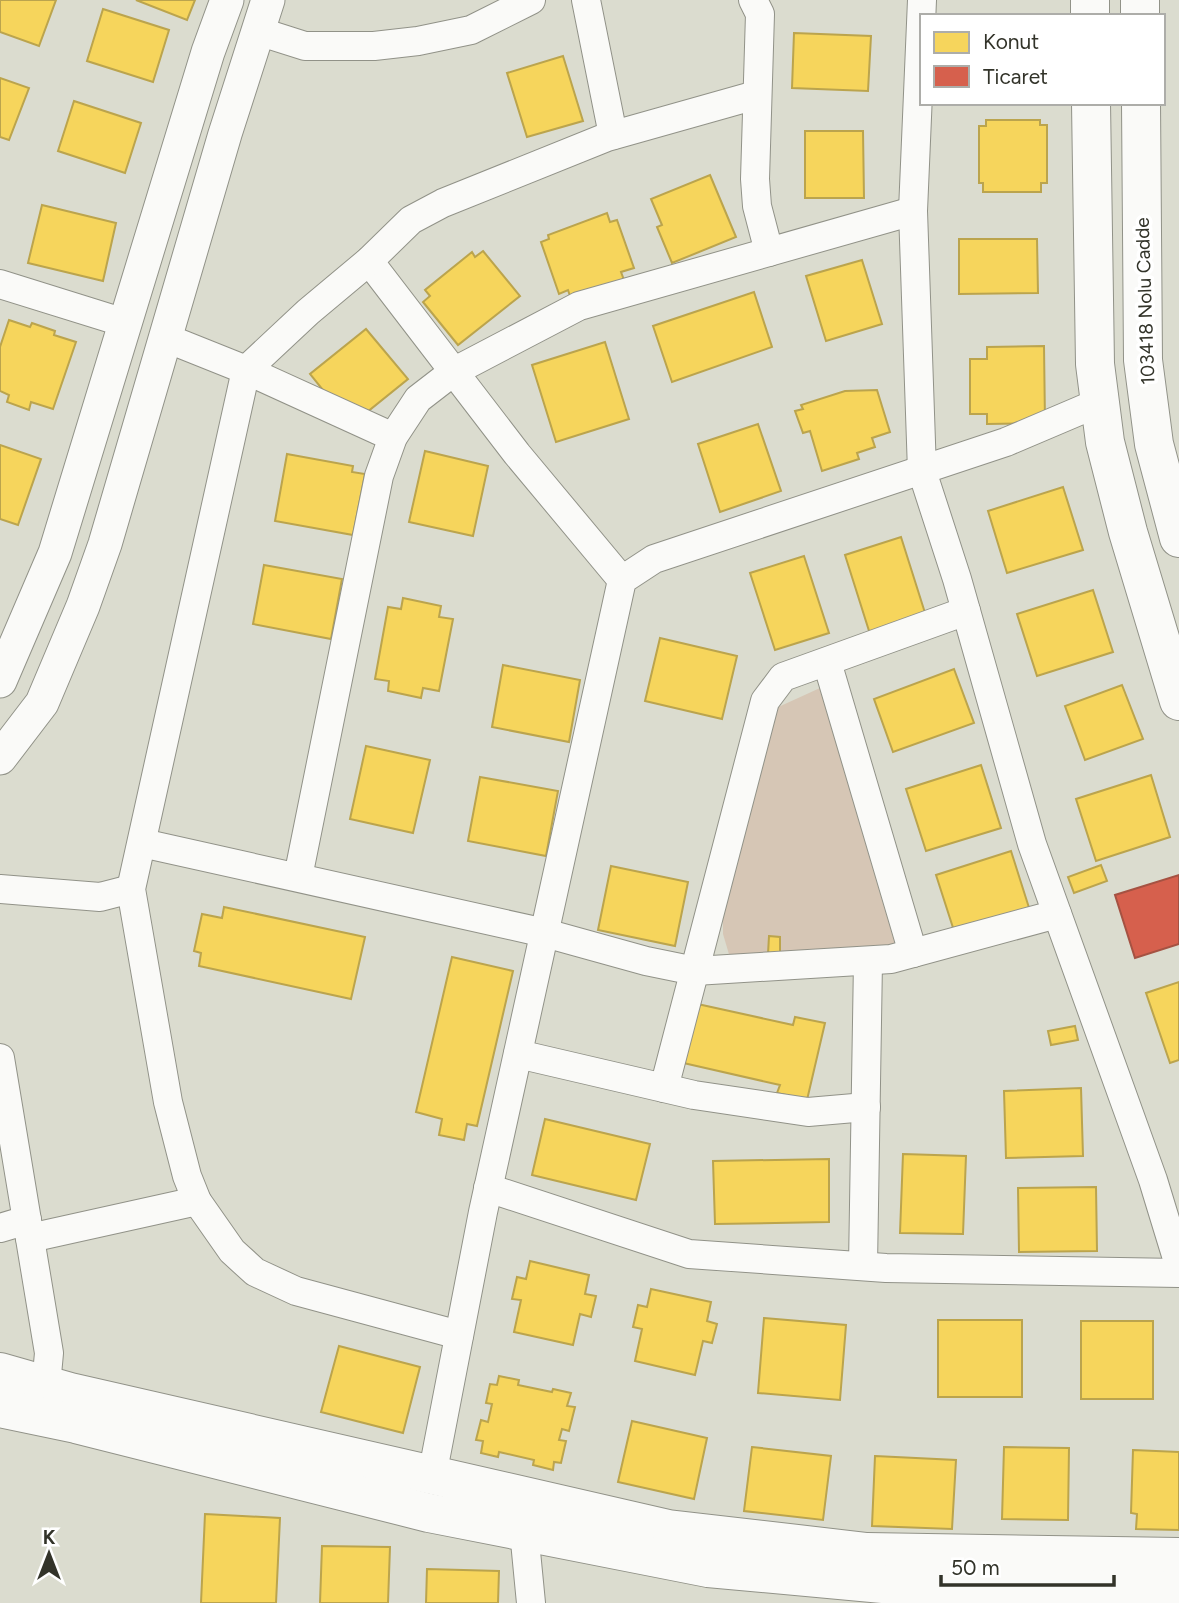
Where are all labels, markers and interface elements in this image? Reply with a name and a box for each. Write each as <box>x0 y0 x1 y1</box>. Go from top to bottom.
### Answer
legend <box>920 14 1165 105</box>
text: Konut <box>983 29 1039 54</box>
text: Ticaret <box>983 64 1048 89</box>
street label: 103418 Nolu Cadde <box>1131 217 1159 385</box>
north arrow <box>14 1519 84 1589</box>
text: K <box>43 1526 56 1549</box>
scale bar <box>941 1544 1114 1588</box>
text: 50 m <box>951 1555 1000 1580</box>

